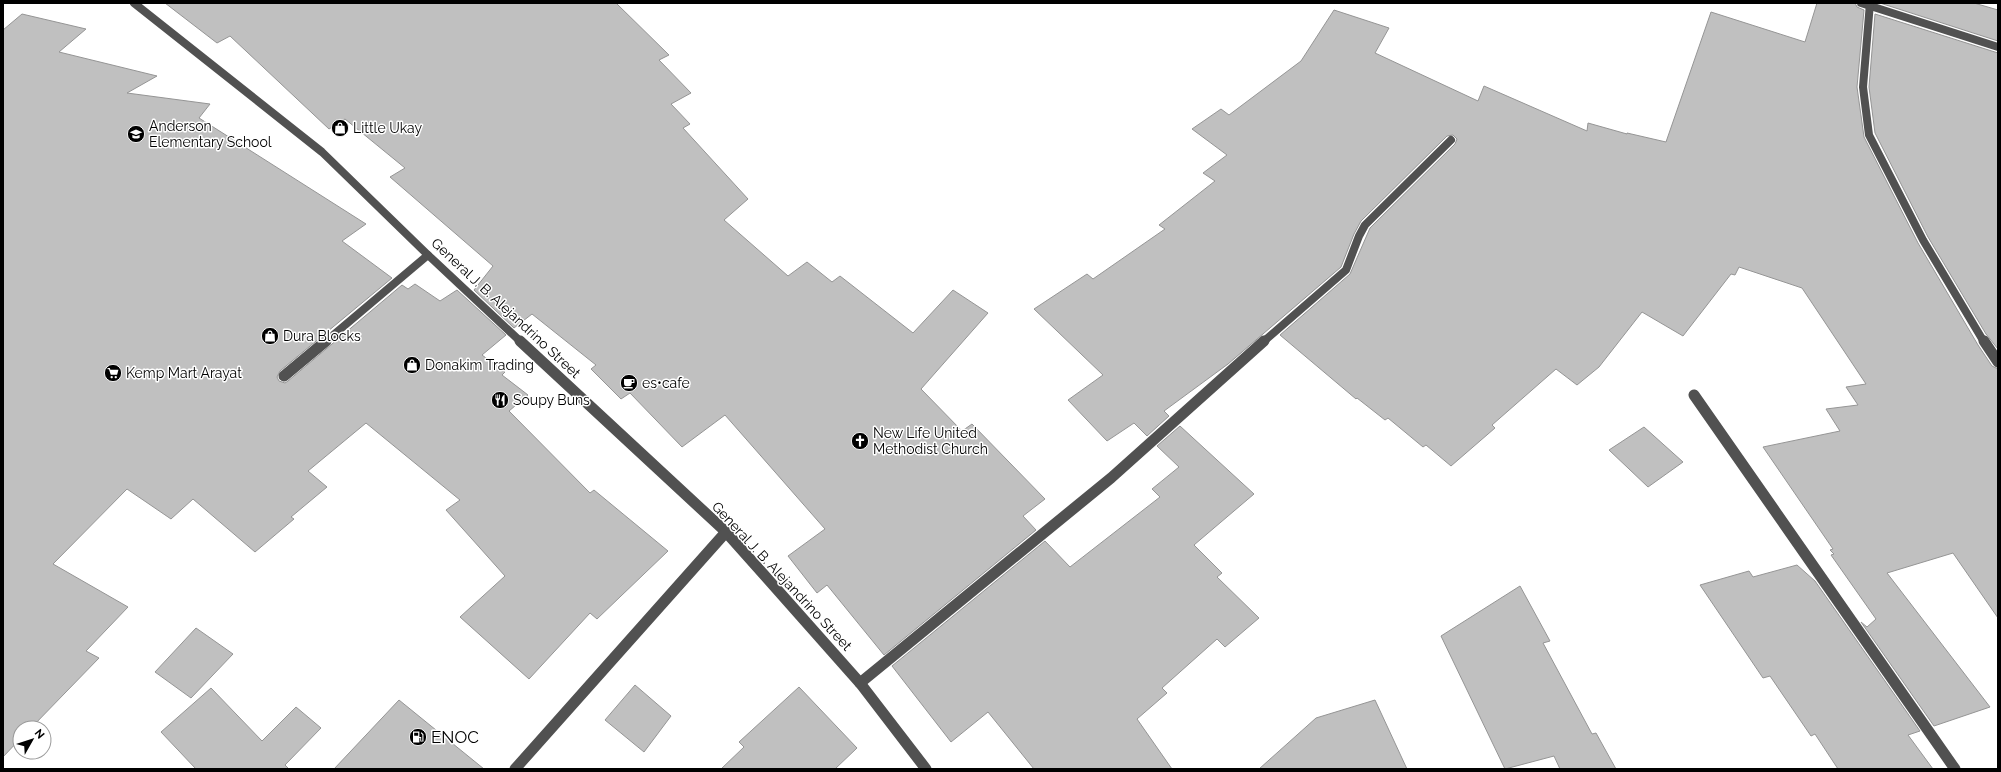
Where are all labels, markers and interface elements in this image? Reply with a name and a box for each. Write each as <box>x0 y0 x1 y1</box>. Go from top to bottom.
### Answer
place label: Anderson Elementary School <box>149 118 272 150</box>
shop icon: Little Ukay <box>330 118 350 138</box>
place label: Little Ukay <box>353 120 422 136</box>
school or university icon: Anderson Elementary School <box>126 124 146 144</box>
street label: General J. B. Alejandrino Street <box>428 235 584 381</box>
shop icon: Dura Blocks <box>260 326 280 346</box>
place label: Dura Blocks <box>283 328 361 344</box>
shop icon: Donakim Trading <box>402 355 422 375</box>
place label: Donakim Trading <box>425 357 534 373</box>
supermarket icon: Kemp Mart Arayat <box>103 363 123 383</box>
place label: Kemp Mart Arayat <box>126 365 242 381</box>
cafe icon: es•cafe <box>619 373 639 393</box>
place label: es•cafe <box>642 375 690 391</box>
restaurant icon: Soupy Buns <box>490 390 510 410</box>
place label: Soupy Buns <box>513 392 590 408</box>
place label: New Life United Methodist Church <box>873 425 988 457</box>
church icon: New Life United Methodist Church <box>850 431 870 451</box>
street label: General J. B. Alejandrino Street <box>709 498 855 654</box>
north arrow <box>12 720 52 760</box>
text: N <box>32 727 47 741</box>
fuel station icon: ENOC <box>408 727 428 747</box>
place label: ENOC <box>431 727 479 747</box>

